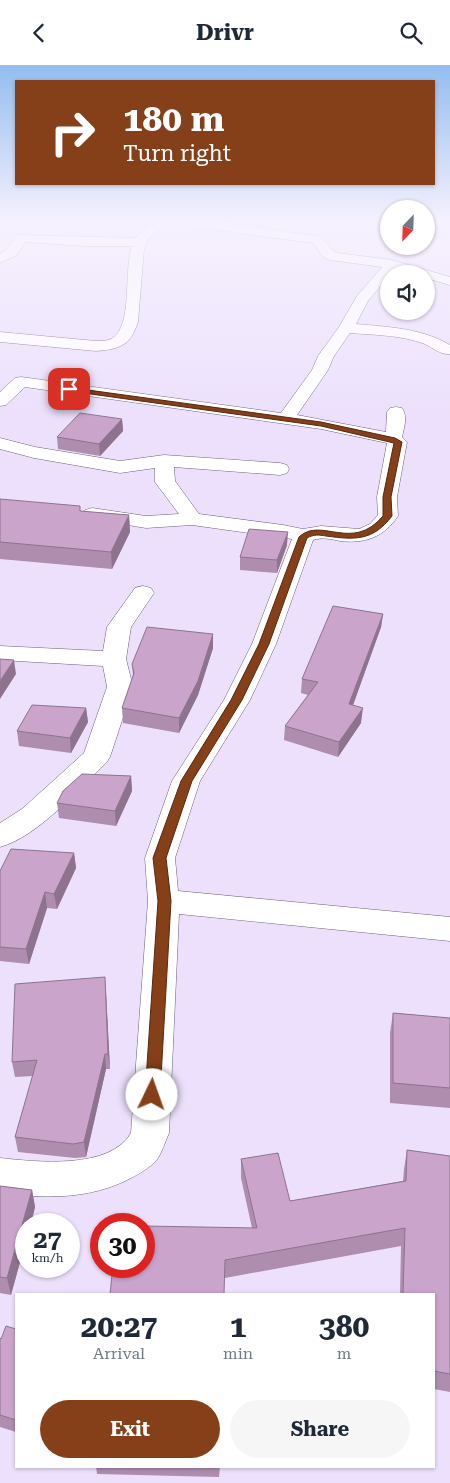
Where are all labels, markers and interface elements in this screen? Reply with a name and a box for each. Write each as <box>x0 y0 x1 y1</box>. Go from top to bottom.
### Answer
icon: back <box>25 19 53 47</box>
icon: search <box>397 19 425 47</box>
text: Drivr <box>196 20 254 45</box>
text: 180 m <box>123 99 224 140</box>
icon: right <box>40 100 105 165</box>
text: Turn right <box>123 141 231 166</box>
north arrow <box>380 200 435 255</box>
map controls <box>380 200 435 320</box>
button: sound <box>380 265 435 320</box>
pin <box>48 368 90 410</box>
icon: arrive <box>55 375 83 403</box>
position arrow <box>125 1068 177 1120</box>
speed limit sign: 30 <box>90 1213 155 1278</box>
text: 27 <box>33 1225 62 1254</box>
text: km/h <box>31 1251 64 1265</box>
text: 20:27 <box>81 1309 157 1344</box>
text: 1 <box>230 1309 246 1344</box>
text: 380 <box>319 1309 369 1344</box>
text: Arrival <box>93 1344 145 1363</box>
text: min <box>223 1344 253 1363</box>
text: m <box>337 1344 351 1363</box>
button: Exit <box>40 1400 220 1458</box>
button: Share <box>230 1400 410 1458</box>

